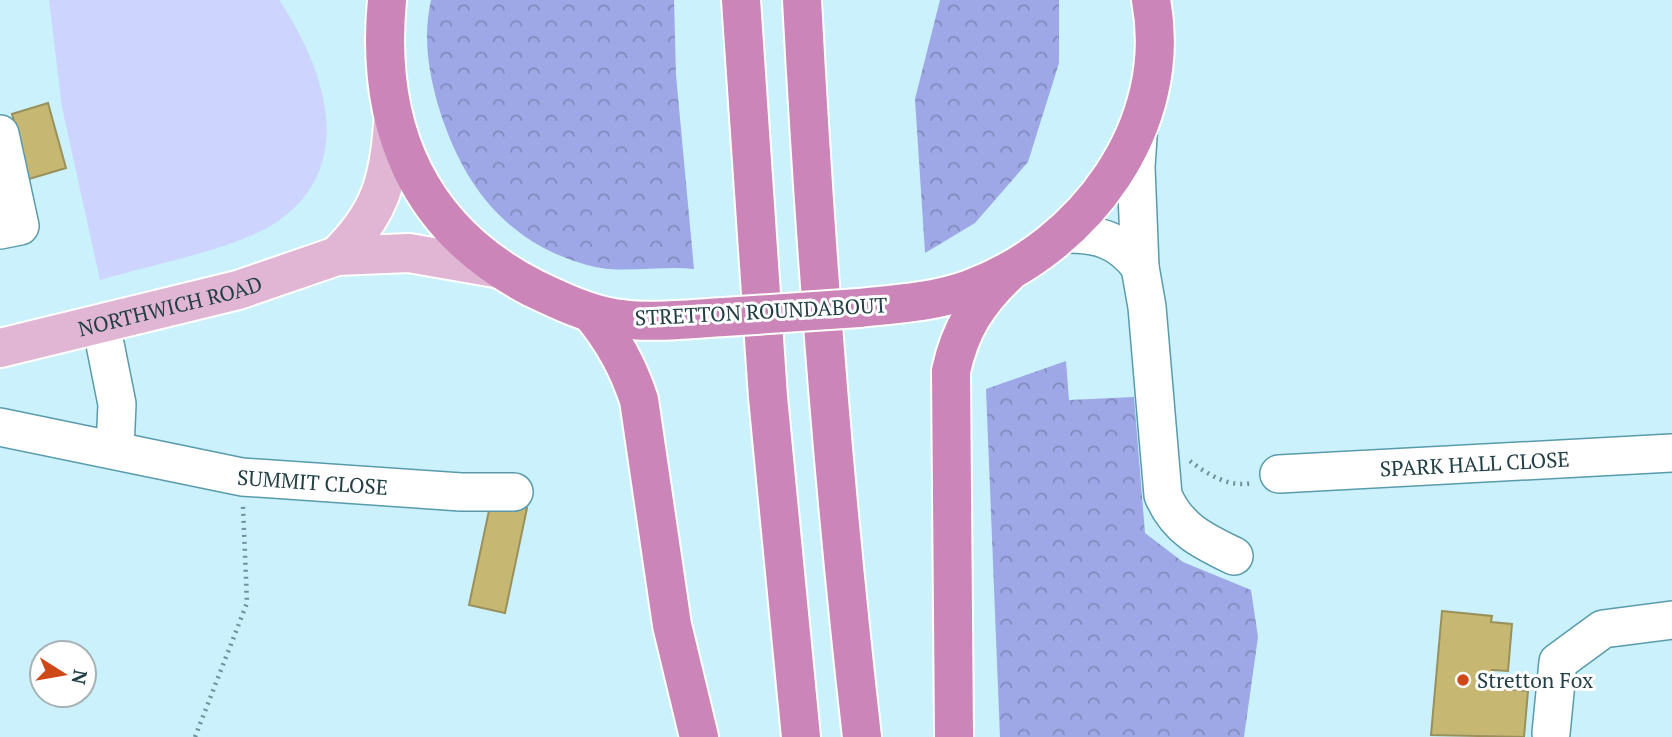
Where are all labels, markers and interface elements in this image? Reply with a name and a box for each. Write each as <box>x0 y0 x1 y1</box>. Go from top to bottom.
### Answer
street label: NORTHWICH ROAD <box>75 269 266 343</box>
street label: STRETTON ROUNDABOUT <box>634 290 888 332</box>
street label: SPARK HALL CLOSE <box>1379 444 1570 483</box>
street label: SUMMIT CLOSE <box>236 463 389 501</box>
north arrow <box>28 639 98 709</box>
place label: Stretton Fox <box>1477 666 1593 694</box>
text: N <box>66 668 94 687</box>
marker: Stretton Fox <box>1455 672 1471 688</box>

